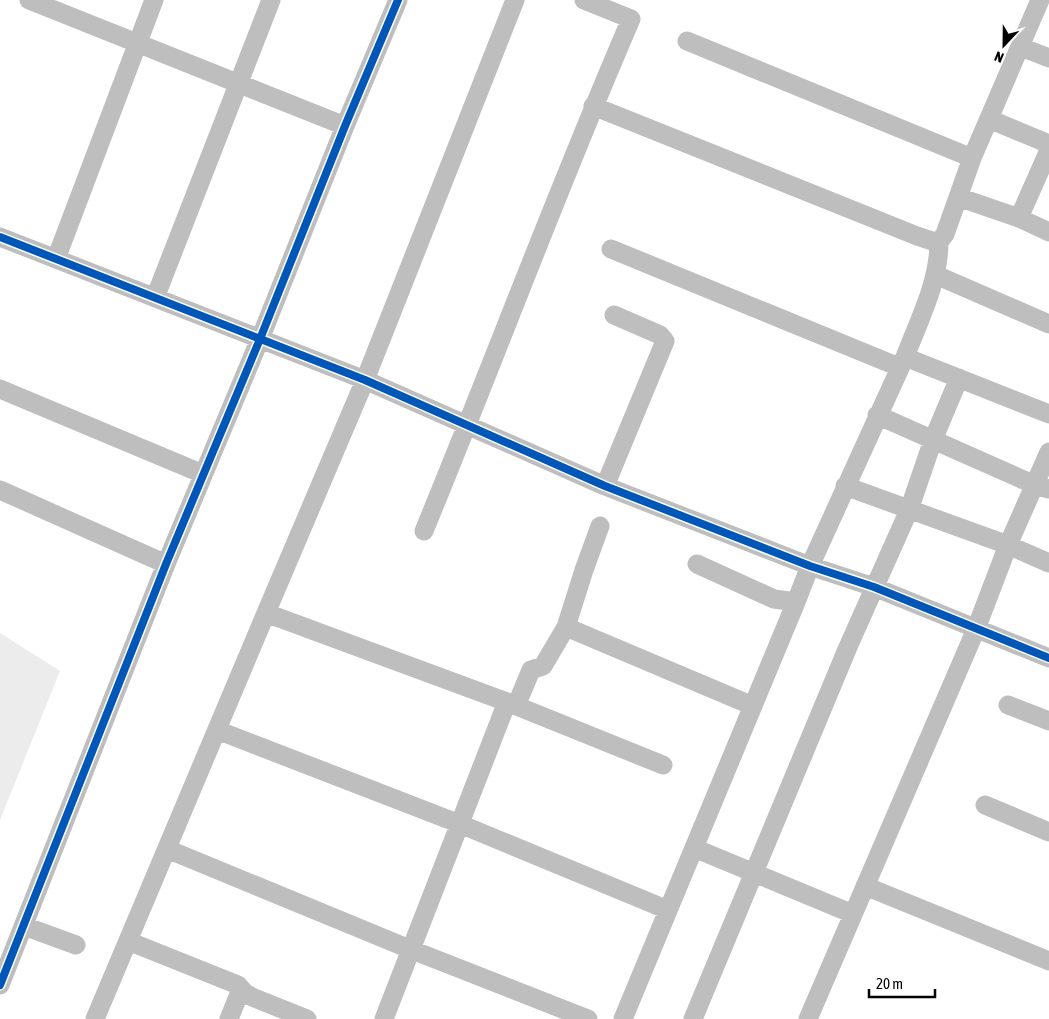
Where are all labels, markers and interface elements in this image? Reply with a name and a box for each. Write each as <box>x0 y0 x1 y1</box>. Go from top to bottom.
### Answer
north arrow <box>979 20 1029 70</box>
text: N <box>992 48 1006 66</box>
scale bar <box>869 966 935 998</box>
text: 20 m <box>876 975 903 992</box>

